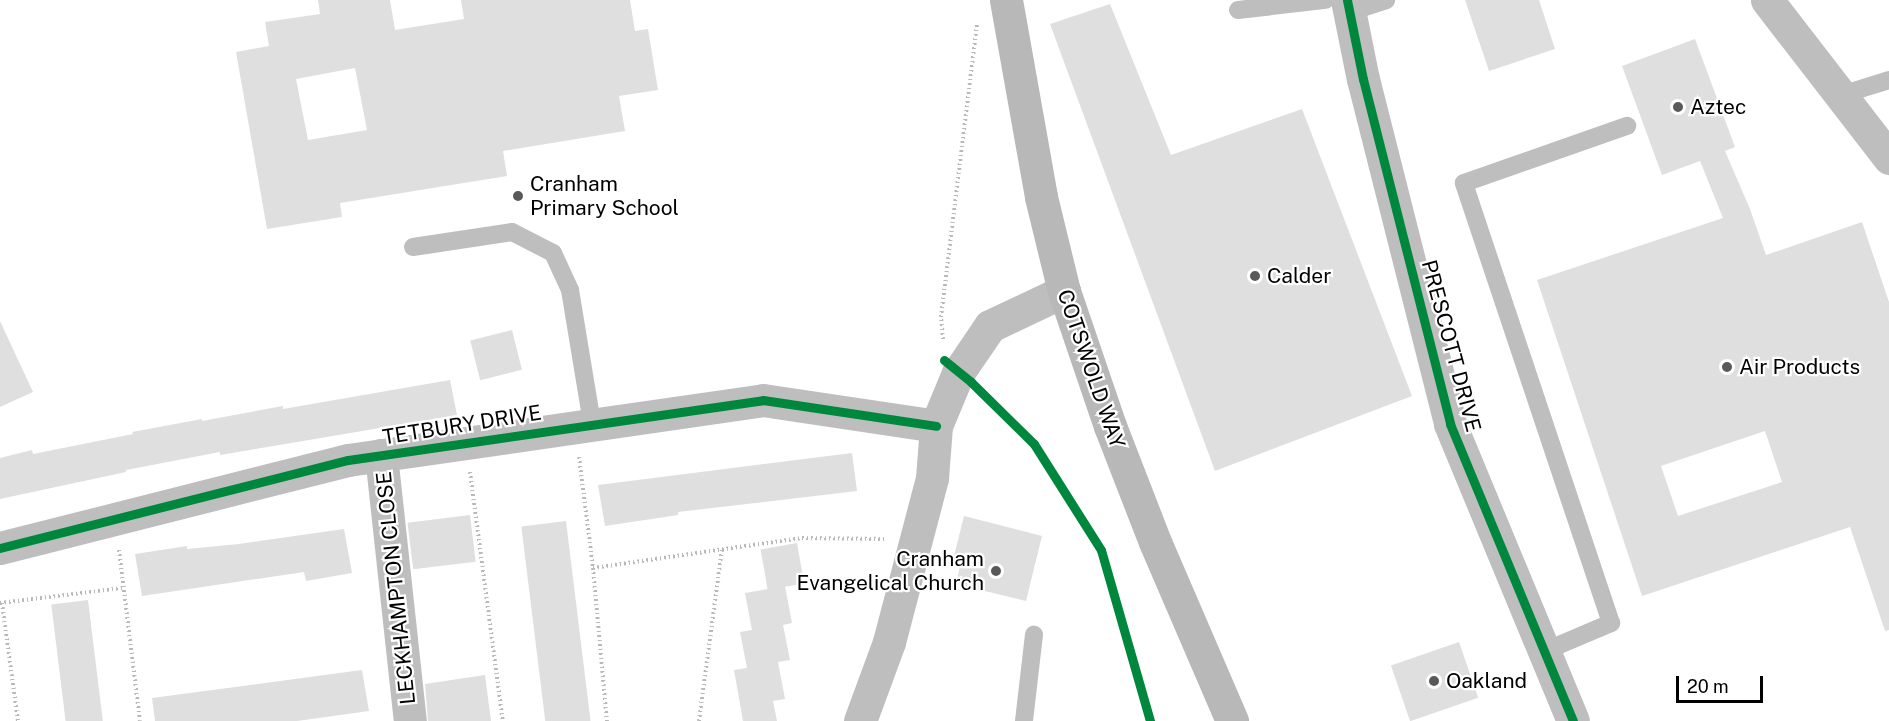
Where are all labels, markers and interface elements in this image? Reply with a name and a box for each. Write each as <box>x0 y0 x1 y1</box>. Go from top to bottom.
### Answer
place label: Aztec <box>1690 94 1746 120</box>
marker: Aztec <box>1671 100 1685 114</box>
place label: Cranham Primary School <box>530 171 679 221</box>
marker: Cranham Primary School <box>511 189 525 203</box>
street label: PRESCOTT DRIVE <box>1416 257 1486 435</box>
place label: Calder <box>1267 263 1331 289</box>
marker: Calder <box>1248 269 1262 283</box>
street label: COTSWOLD WAY <box>1052 286 1130 452</box>
place label: Air Products <box>1739 354 1860 380</box>
marker: Air Products <box>1720 360 1734 374</box>
street label: TETBURY DRIVE <box>381 400 543 450</box>
street label: LECKHAMPTON CLOSE <box>371 470 421 706</box>
place label: Cranham Evangelical Church <box>796 546 984 596</box>
marker: Cranham Evangelical Church <box>989 564 1003 578</box>
scale bar <box>1679 664 1766 702</box>
place label: Oakland <box>1446 668 1527 694</box>
marker: Oakland <box>1427 674 1441 688</box>
text: 20 m <box>1687 676 1729 697</box>

